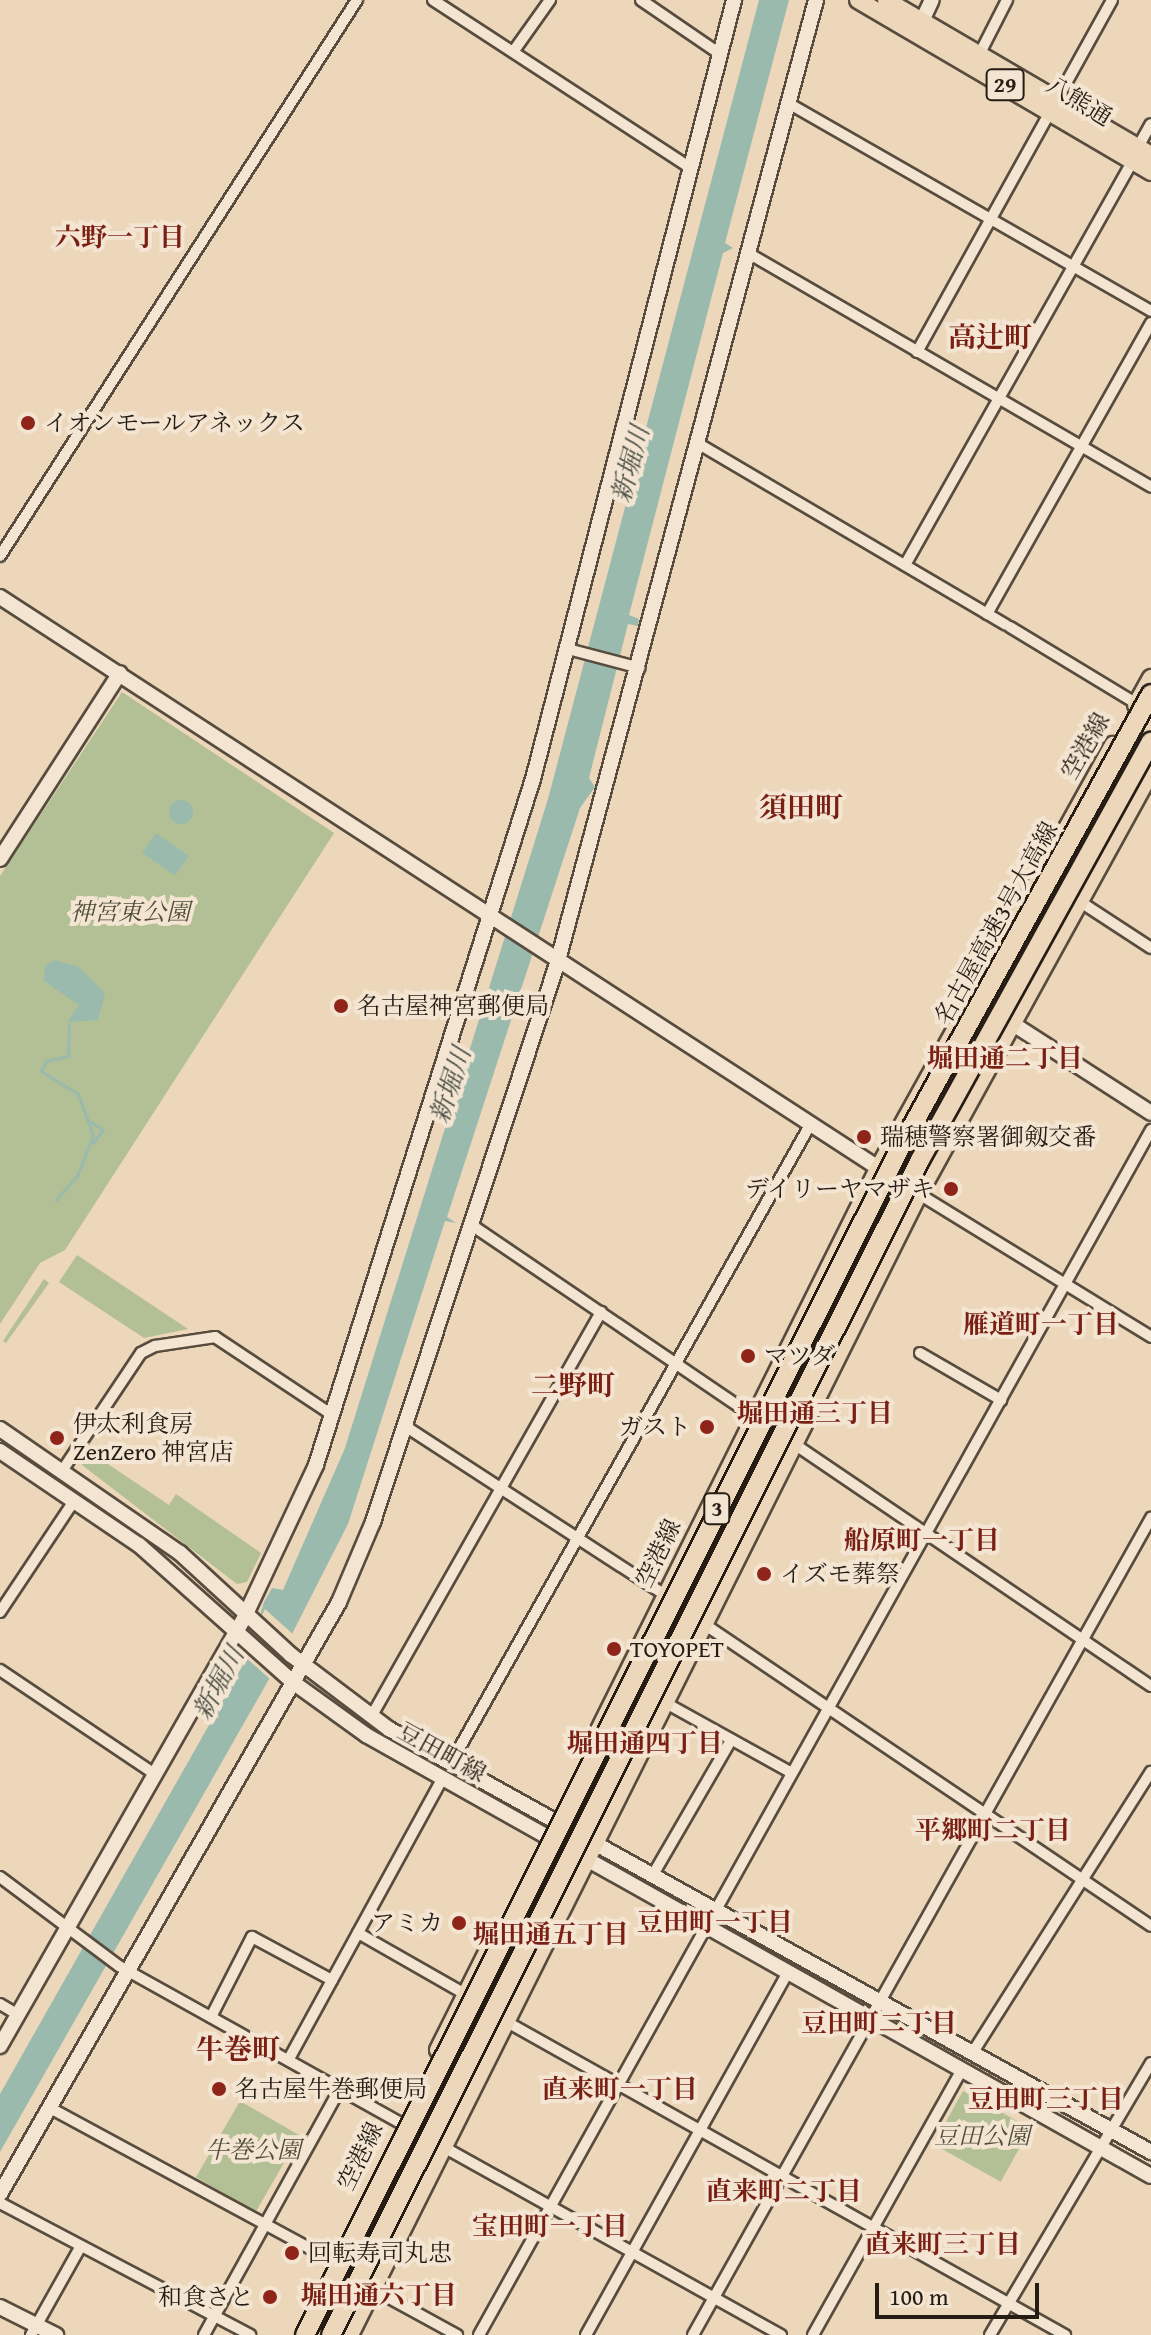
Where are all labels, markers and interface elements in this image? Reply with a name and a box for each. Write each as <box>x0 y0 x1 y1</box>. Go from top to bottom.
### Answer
road number: 29 <box>985 67 1025 103</box>
street label: 八熊通 <box>1041 70 1117 132</box>
district label: 六野一丁目 <box>55 221 185 253</box>
district label: 高辻町 <box>948 320 1032 354</box>
place label: イオンモールアネックス <box>44 409 307 437</box>
marker: イオンモールアネックス <box>19 414 37 432</box>
water label: 新堀川 <box>605 422 655 506</box>
street label: 空港線 <box>1055 708 1115 784</box>
district label: 須田町 <box>759 790 843 824</box>
street label: 名古屋高速3号大高線 <box>928 817 1064 1029</box>
park label: 神宮東公園 <box>70 898 190 926</box>
place label: 名古屋神宮郵便局 <box>357 992 549 1020</box>
marker: 名古屋神宮郵便局 <box>332 997 350 1015</box>
district label: 堀田通二丁目 <box>927 1042 1083 1074</box>
water label: 新堀川 <box>423 1043 477 1127</box>
place label: 瑞穂警察署御剱交番 <box>880 1123 1096 1151</box>
marker: 瑞穂警察署御剱交番 <box>855 1128 873 1146</box>
place label: デイリーヤマザキ <box>743 1175 935 1203</box>
marker: デイリーヤマザキ <box>942 1180 960 1198</box>
district label: 雁道町一丁目 <box>963 1308 1119 1340</box>
place label: マツダ <box>764 1342 836 1370</box>
marker: マツダ <box>739 1347 757 1365</box>
district label: 二野町 <box>531 1368 615 1402</box>
district label: 堀田通三丁目 <box>737 1397 893 1429</box>
place label: 伊太利食房 ZenZero 神宮店 <box>73 1410 234 1466</box>
place label: ガスト <box>619 1413 691 1441</box>
marker: ガスト <box>698 1418 716 1436</box>
marker: 伊太利食房 ZenZero 神宮店 <box>48 1429 66 1447</box>
road number: 3 <box>703 1491 731 1527</box>
street label: 空港線 <box>629 1514 687 1592</box>
district label: 船原町一丁目 <box>844 1524 1000 1556</box>
place label: イズモ葬祭 <box>780 1560 900 1588</box>
marker: イズモ葬祭 <box>755 1565 773 1583</box>
place label: TOYOPET <box>630 1635 724 1663</box>
marker: TOYOPET <box>605 1640 623 1658</box>
water label: 新堀川 <box>186 1641 250 1725</box>
street label: 豆田町線 <box>393 1716 491 1788</box>
district label: 堀田通四丁目 <box>567 1727 723 1759</box>
district label: 平郷町二丁目 <box>915 1814 1071 1846</box>
district label: 豆田町一丁目 <box>637 1906 793 1938</box>
place label: アミカ <box>371 1909 443 1937</box>
marker: アミカ <box>450 1914 468 1932</box>
district label: 堀田通五丁目 <box>473 1918 629 1950</box>
district label: 豆田町二丁目 <box>801 2007 957 2039</box>
district label: 牛巻町 <box>196 2032 280 2066</box>
district label: 直来町一丁目 <box>542 2073 698 2105</box>
place label: 名古屋牛巻郵便局 <box>235 2075 427 2103</box>
marker: 名古屋牛巻郵便局 <box>210 2080 228 2098</box>
district label: 豆田町三丁目 <box>968 2083 1124 2115</box>
street label: 空港線 <box>331 2117 389 2195</box>
park label: 豆田公園 <box>934 2122 1030 2150</box>
park label: 牛巻公園 <box>205 2136 301 2164</box>
district label: 直来町二丁目 <box>706 2175 862 2207</box>
district label: 宝田町一丁目 <box>472 2210 628 2242</box>
district label: 直来町三丁目 <box>865 2228 1021 2260</box>
place label: 回転寿司丸忠 <box>308 2239 452 2267</box>
marker: 回転寿司丸忠 <box>283 2244 301 2262</box>
scale bar <box>879 2267 1043 2317</box>
district label: 堀田通六丁目 <box>301 2279 457 2311</box>
text: 100 m <box>889 2279 949 2314</box>
place label: 和食さと <box>158 2283 254 2311</box>
marker: 和食さと <box>261 2288 279 2306</box>

